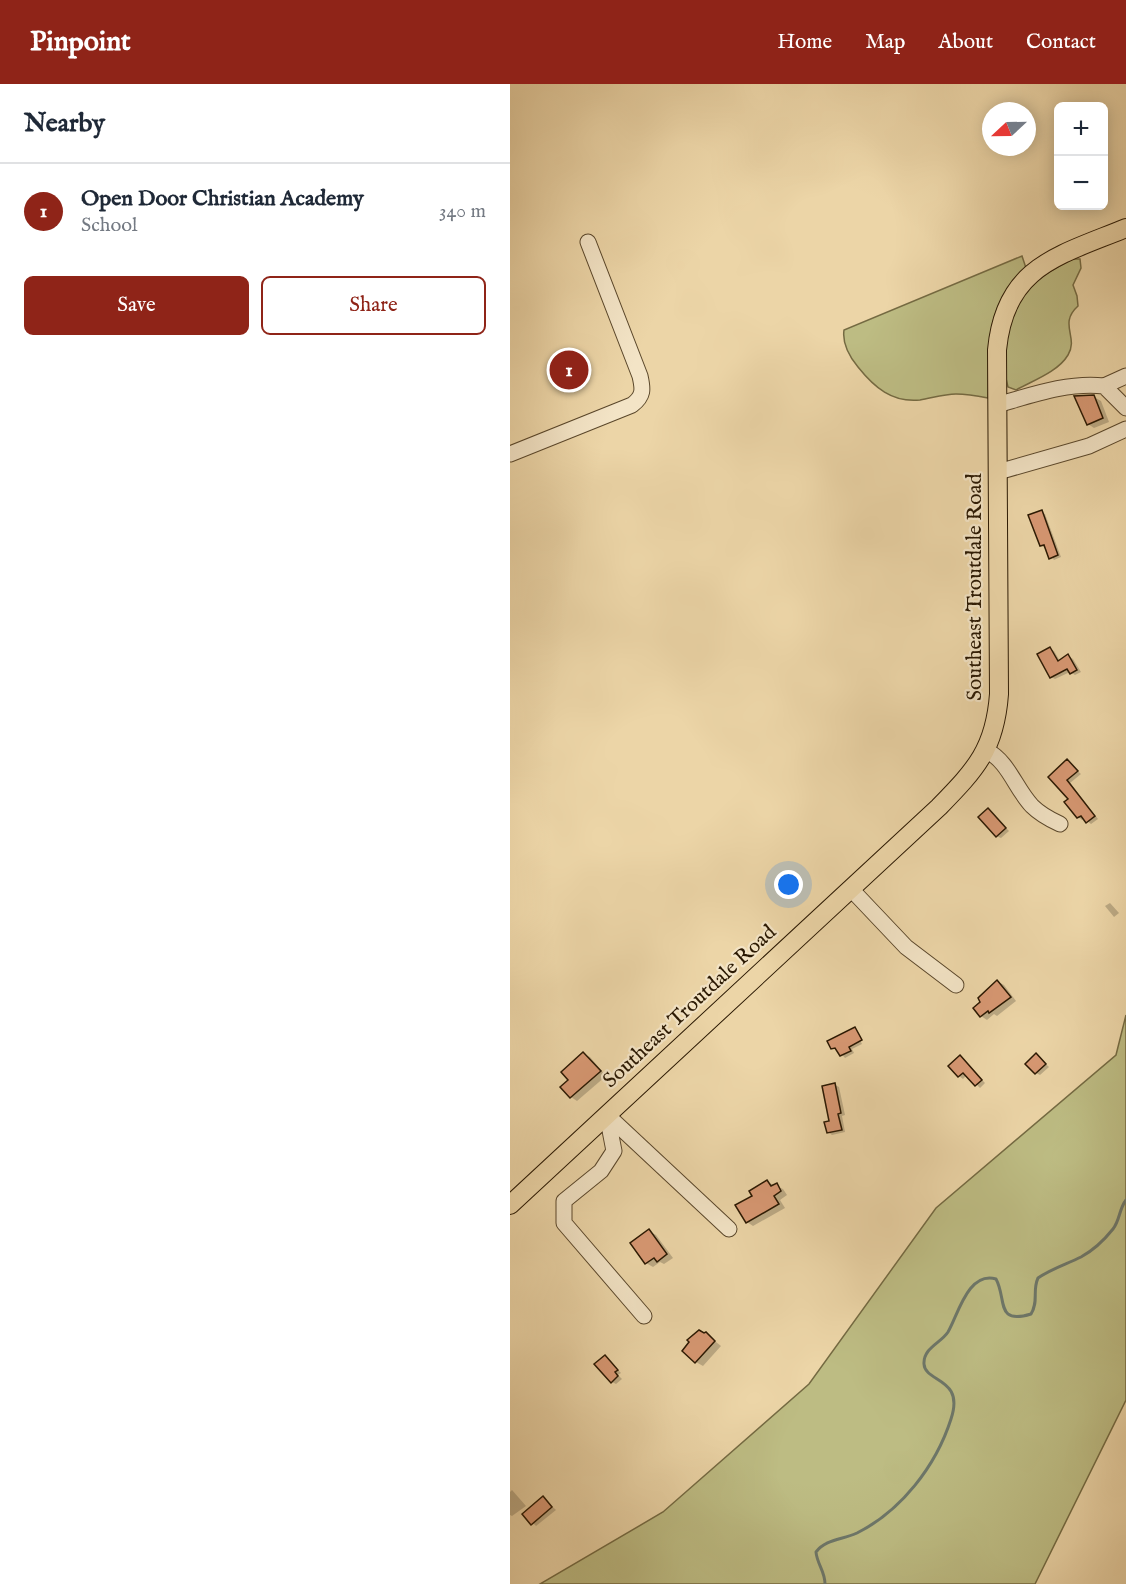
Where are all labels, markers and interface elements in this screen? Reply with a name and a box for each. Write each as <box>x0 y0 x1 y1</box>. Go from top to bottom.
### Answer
text: Pinpoint <box>30 25 131 60</box>
text: Home <box>777 29 832 56</box>
text: Map <box>865 29 905 56</box>
text: About <box>938 29 993 56</box>
text: Contact <box>1026 29 1096 56</box>
north arrow <box>982 102 1036 156</box>
map controls <box>1054 102 1108 210</box>
button: + <box>1054 102 1108 156</box>
text: Nearby <box>24 107 105 140</box>
button: − <box>1054 156 1108 210</box>
text: Open Door Christian Academy <box>81 185 364 213</box>
text: 1 <box>40 199 47 224</box>
text: 340 m <box>439 199 486 224</box>
text: School <box>81 213 137 238</box>
button: Save <box>24 276 249 335</box>
button: Share <box>261 276 486 335</box>
pin: 1 <box>550 348 588 392</box>
street label: Southeast Troutdale Road <box>962 472 989 701</box>
your location <box>774 870 803 899</box>
street label: Southeast Troutdale Road <box>598 919 783 1094</box>

